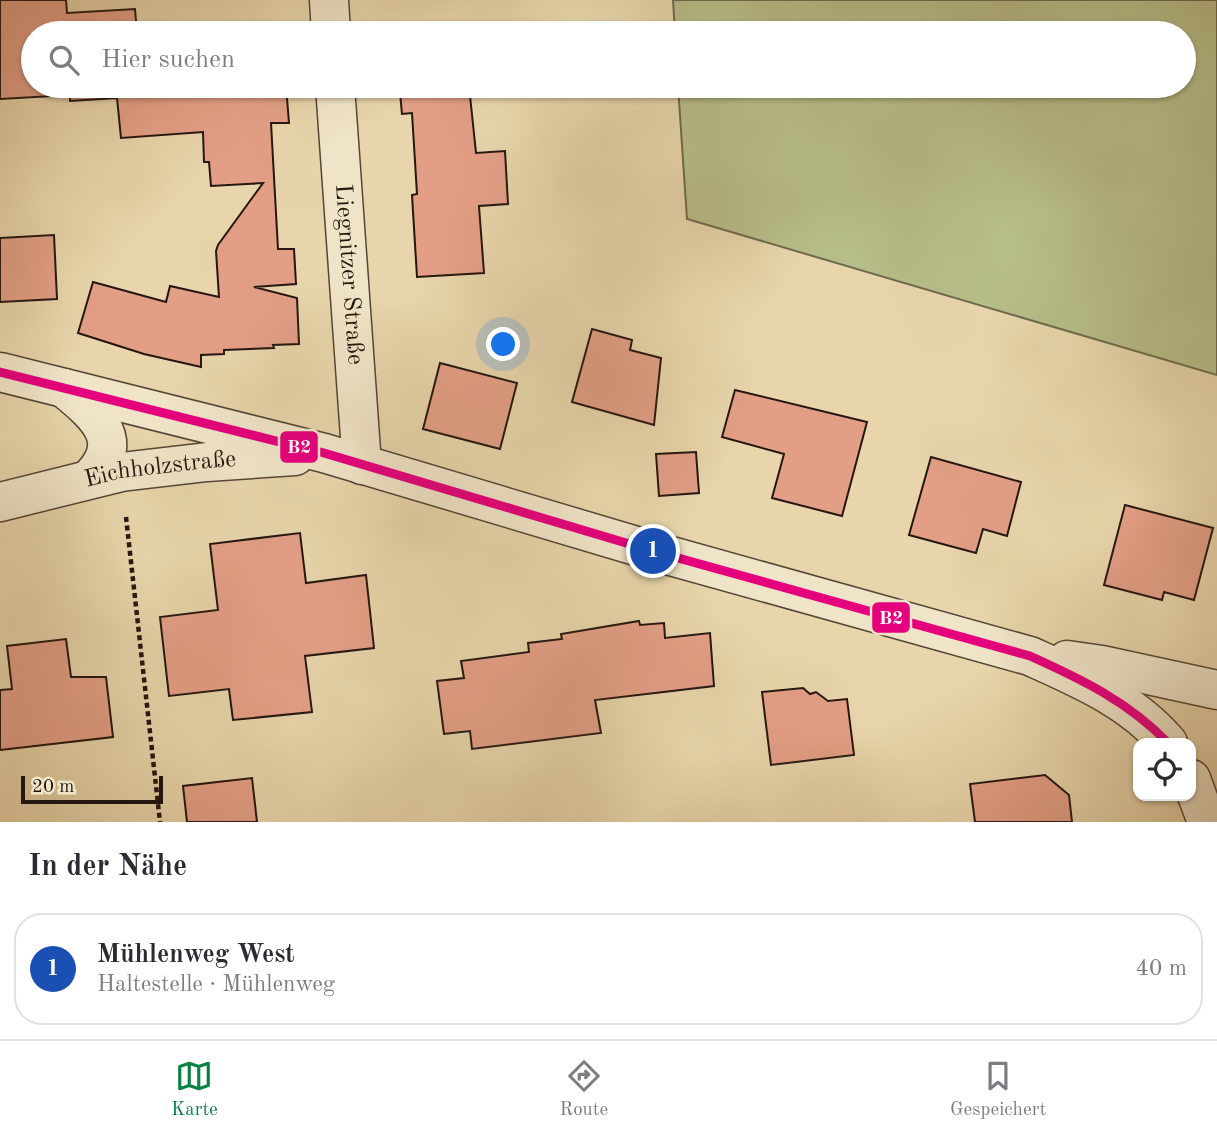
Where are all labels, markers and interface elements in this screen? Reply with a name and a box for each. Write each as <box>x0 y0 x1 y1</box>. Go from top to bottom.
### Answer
search box <box>21 21 1196 98</box>
icon: search <box>45 41 83 79</box>
text: Hier suchen <box>101 47 235 73</box>
street label: Liegnitzer Straße <box>330 183 367 366</box>
your location <box>486 327 520 361</box>
line badge: B2 <box>279 430 319 464</box>
text: B2 <box>287 439 311 458</box>
street label: Eichholzstraße <box>82 448 237 493</box>
pin: 1 <box>630 525 676 577</box>
line badge: B2 <box>871 601 911 634</box>
text: B2 <box>879 610 903 629</box>
map controls <box>1133 738 1196 801</box>
button: locate <box>1133 738 1196 801</box>
scale bar <box>21 773 163 805</box>
text: 20 m <box>32 778 74 797</box>
text: In der Nähe <box>28 852 187 882</box>
text: Mühlenweg West <box>97 942 295 968</box>
text: 1 <box>46 957 60 980</box>
text: 40 m <box>1136 957 1187 980</box>
text: Haltestelle · Mühlenweg <box>97 973 335 996</box>
tab: Karte <box>171 1057 218 1122</box>
tab: Route <box>560 1057 608 1122</box>
tab: Gespeichert <box>950 1057 1046 1122</box>

